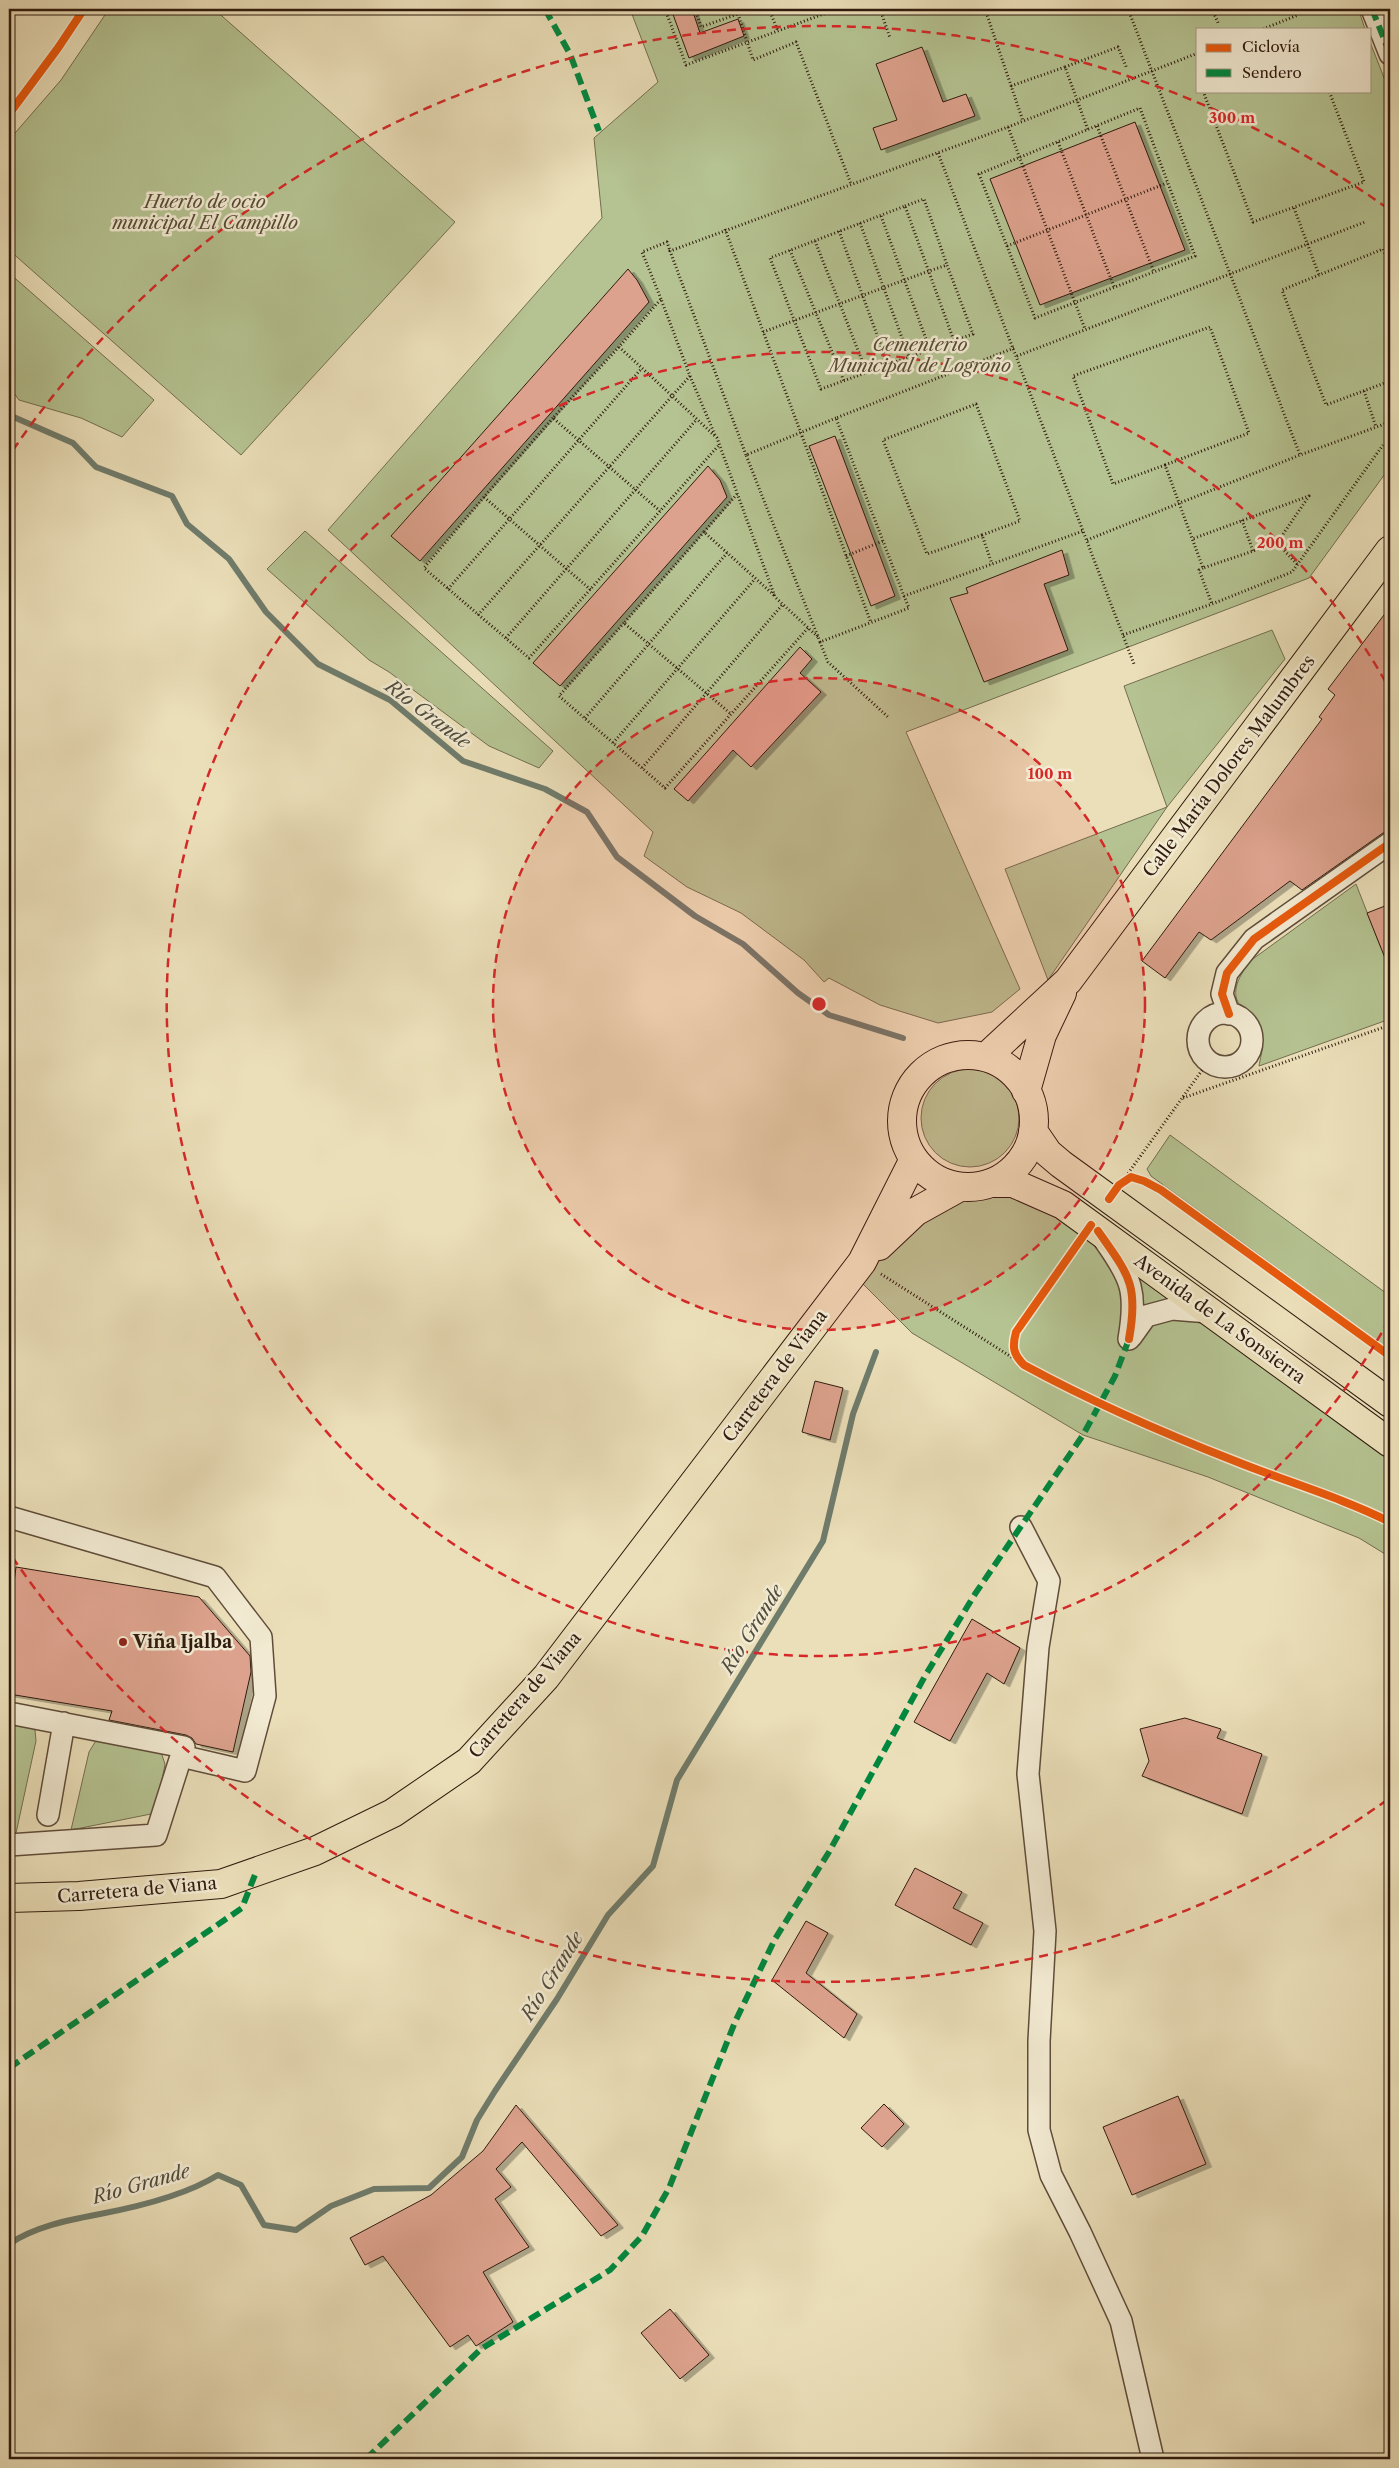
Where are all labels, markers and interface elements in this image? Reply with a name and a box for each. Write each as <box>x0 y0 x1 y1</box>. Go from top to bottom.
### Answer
legend <box>1196 28 1372 92</box>
text: Ciclovía <box>1242 37 1300 56</box>
text: Sendero <box>1242 63 1302 82</box>
text: 300 m <box>1209 108 1255 127</box>
park label: Huerto de ocio municipal El Campillo <box>111 191 298 234</box>
park label: Cementerio Municipal de Logroño <box>827 334 1011 377</box>
text: 200 m <box>1257 533 1303 552</box>
street label: Calle María Dolores Malumbres <box>1138 651 1320 881</box>
water label: Río Grande <box>379 673 476 754</box>
text: 100 m <box>1028 764 1072 783</box>
centre of rings <box>810 995 828 1013</box>
street label: Avenida de La Sonsierra <box>1129 1249 1310 1389</box>
street label: Carretera de Viana <box>718 1305 832 1447</box>
water label: Río Grande <box>715 1580 789 1679</box>
street label: Carretera de Viana <box>464 1627 586 1763</box>
place label: Viña Ijalba <box>132 1631 233 1653</box>
marker: Viña Ijalba <box>117 1636 129 1648</box>
street label: Carretera de Viana <box>56 1872 218 1908</box>
water label: Río Grande <box>515 1927 589 2026</box>
water label: Río Grande <box>88 2159 193 2209</box>

